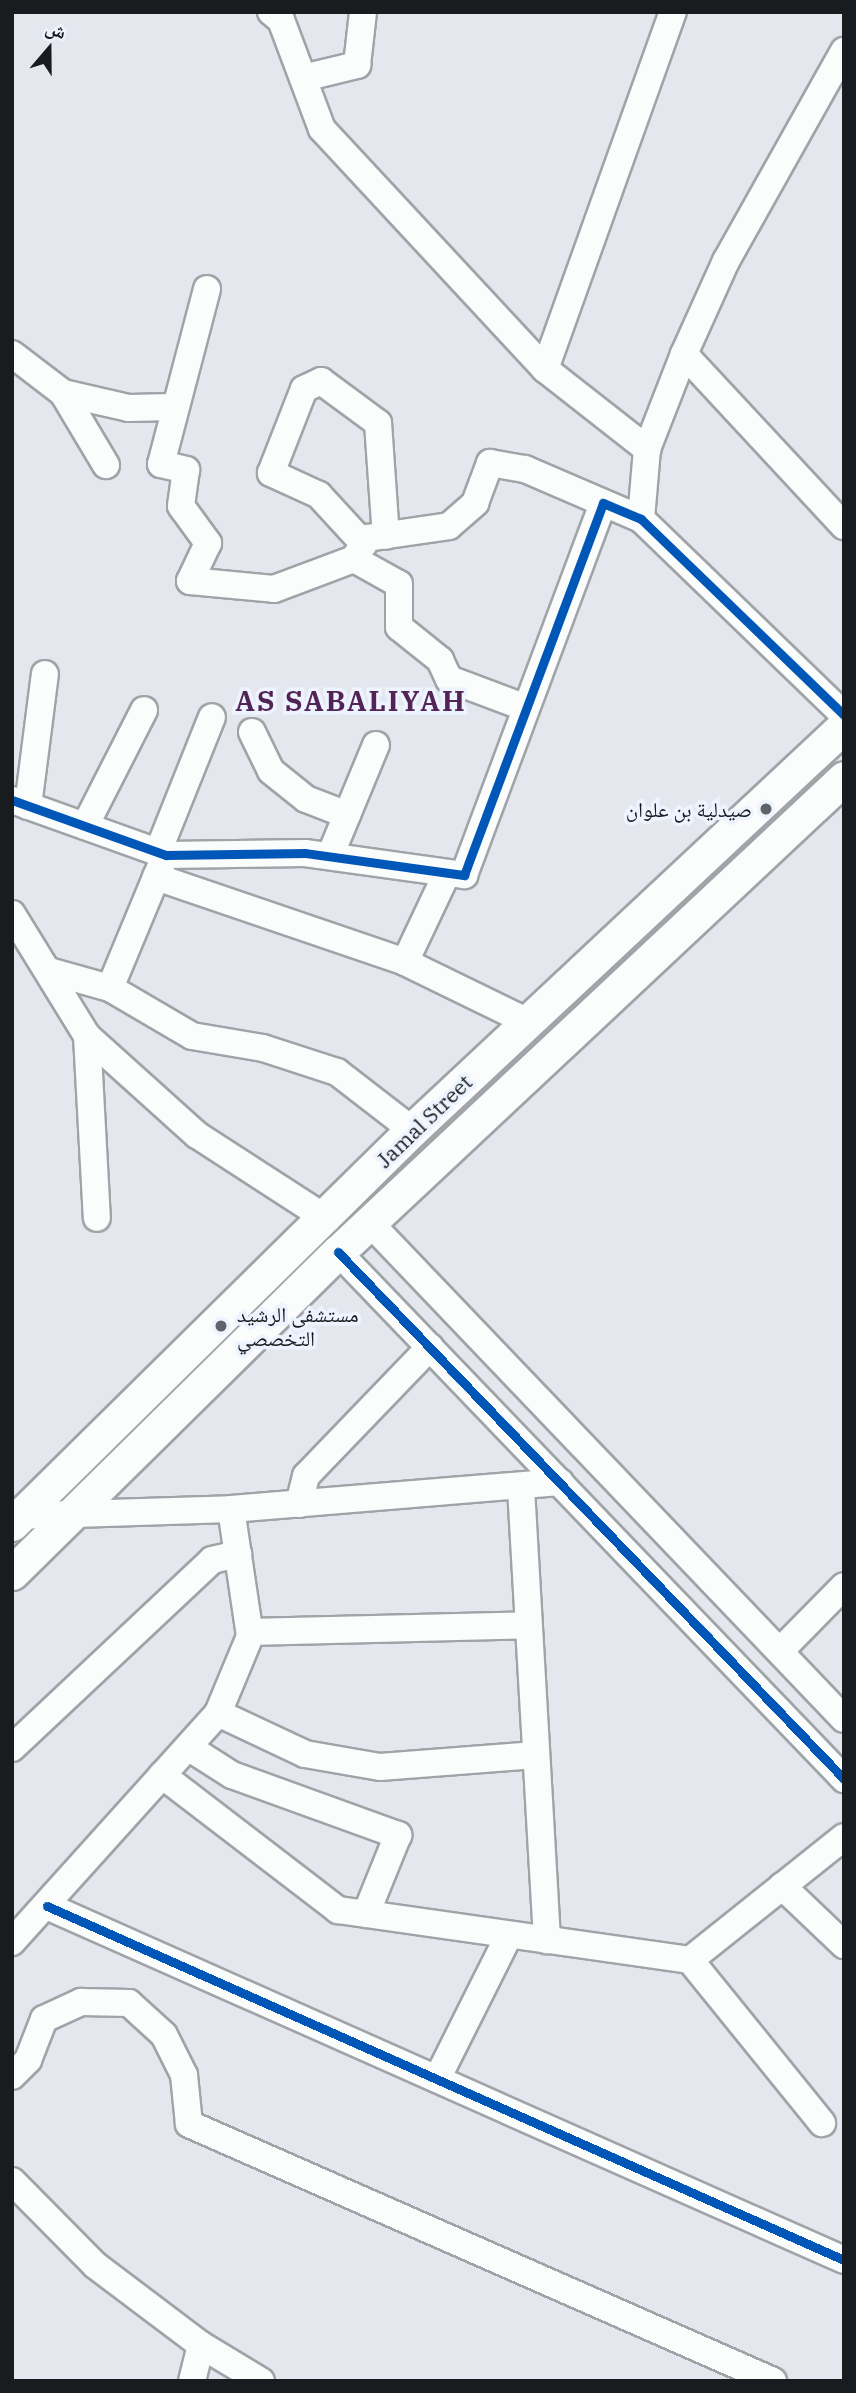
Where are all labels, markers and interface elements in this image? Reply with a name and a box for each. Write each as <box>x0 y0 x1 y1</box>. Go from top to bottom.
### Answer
north arrow <box>14 14 84 84</box>
text: ش <box>43 15 70 44</box>
district label: AS SABALIYAH <box>237 684 465 718</box>
place label: صيدلية بن علوان <box>626 796 752 822</box>
marker: صيدلية بن علوان <box>758 801 774 817</box>
street label: Jamal Street <box>371 1069 477 1173</box>
place label: مستشفى الرشيد التخصصي <box>237 1301 359 1351</box>
marker: مستشفى الرشيد التخصصي <box>211 1316 231 1336</box>

